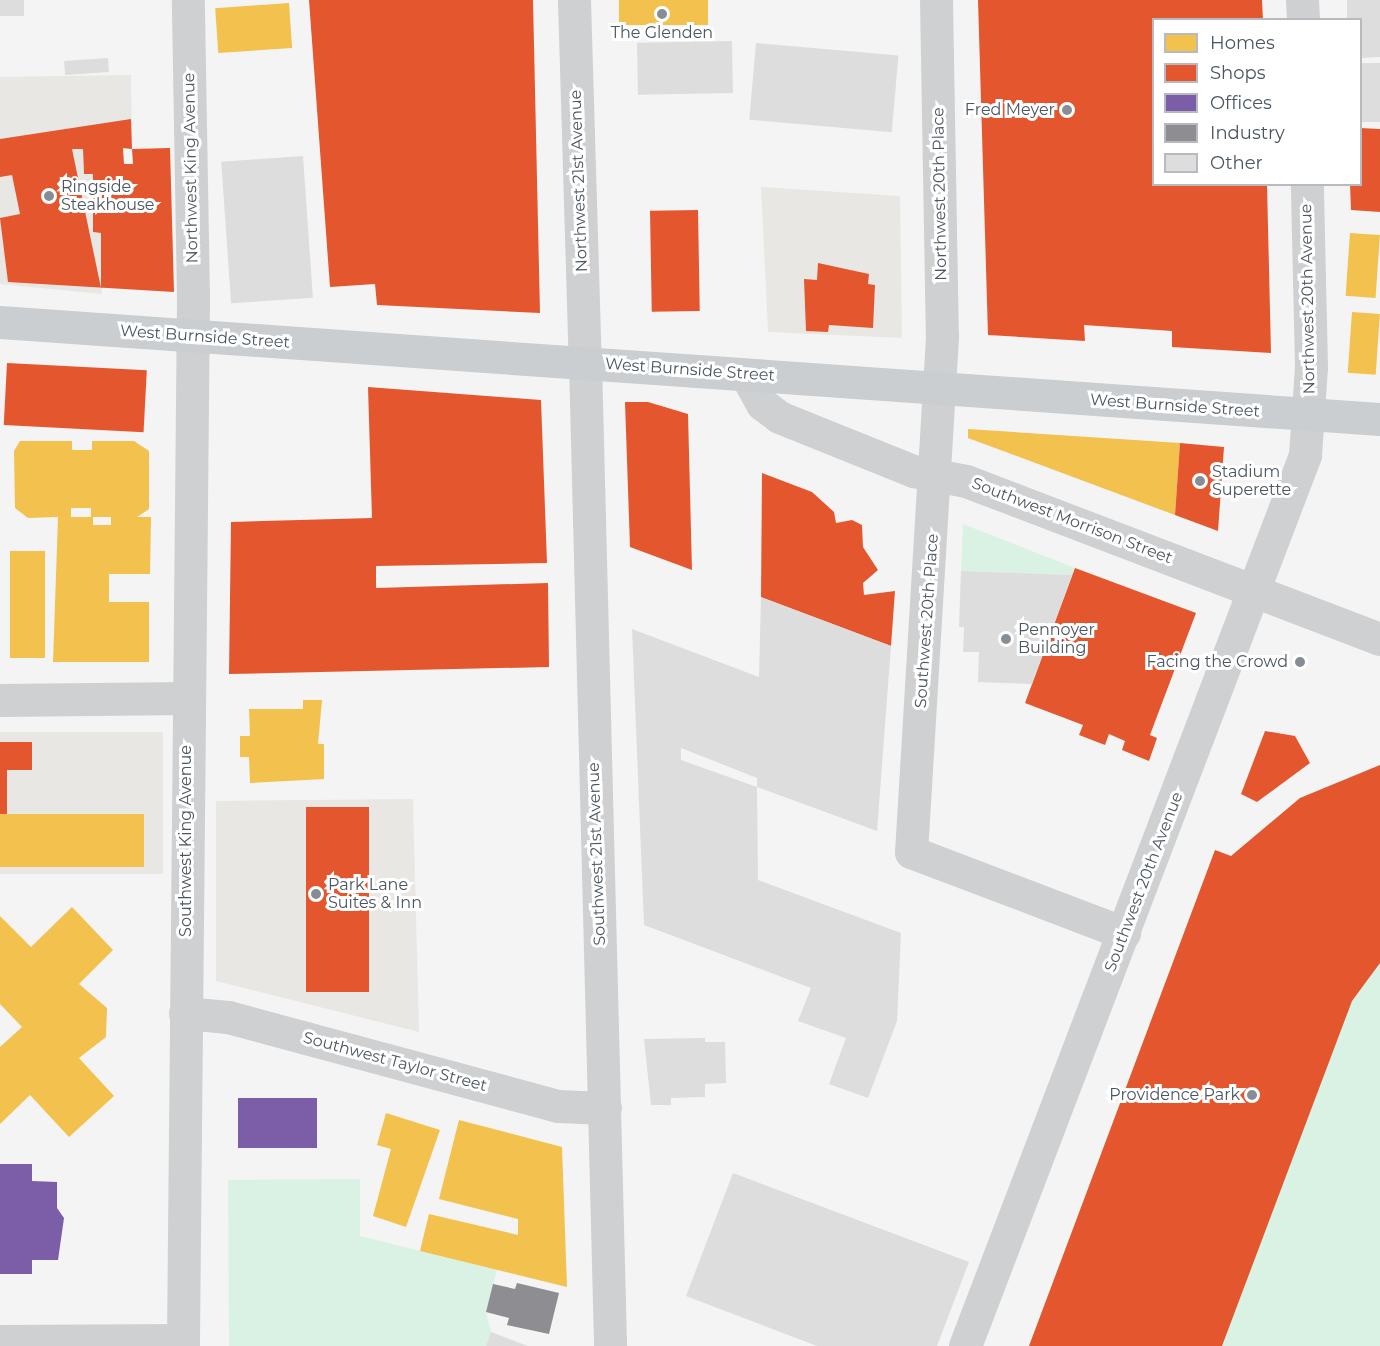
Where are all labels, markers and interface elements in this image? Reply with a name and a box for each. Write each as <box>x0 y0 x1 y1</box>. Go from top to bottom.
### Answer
marker: The Glenden <box>655 7 669 21</box>
legend <box>1152 18 1362 186</box>
place label: The Glenden <box>611 23 713 43</box>
text: Homes <box>1210 32 1275 54</box>
text: Shops <box>1210 62 1266 84</box>
street label: Northwest King Avenue <box>180 72 202 264</box>
street label: Northwest 21st Avenue <box>566 89 592 273</box>
text: Offices <box>1210 92 1272 114</box>
place label: Fred Meyer <box>965 100 1055 120</box>
marker: Fred Meyer <box>1060 103 1074 117</box>
street label: Northwest 20th Place <box>929 107 951 281</box>
text: Industry <box>1210 122 1285 144</box>
text: Other <box>1210 152 1263 174</box>
place label: Ringside Steakhouse <box>61 177 155 215</box>
marker: Ringside Steakhouse <box>42 189 56 203</box>
street label: Northwest 20th Avenue <box>1297 204 1319 394</box>
street label: West Burnside Street <box>119 321 291 353</box>
street label: West Burnside Street <box>604 354 776 386</box>
street label: West Burnside Street <box>1089 390 1261 422</box>
place label: Stadium Superette <box>1212 462 1291 500</box>
street label: Southwest Morrison Street <box>969 474 1175 568</box>
marker: Stadium Superette <box>1193 474 1207 488</box>
street label: Southwest 20th Place <box>911 533 943 709</box>
place label: Pennoyer Building <box>1018 620 1095 658</box>
marker: Pennoyer Building <box>999 632 1013 646</box>
place label: Facing the Crowd <box>1146 652 1288 672</box>
marker: Facing the Crowd <box>1293 655 1307 669</box>
street label: Southwest King Avenue <box>176 745 196 937</box>
street label: Southwest 21st Avenue <box>584 762 610 946</box>
street label: Southwest 20th Avenue <box>1101 789 1187 975</box>
place label: Park Lane Suites & Inn <box>328 875 422 913</box>
marker: Park Lane Suites & Inn <box>309 887 323 901</box>
street label: Southwest Taylor Street <box>301 1028 489 1096</box>
place label: Providence Park <box>1109 1085 1240 1105</box>
marker: Providence Park <box>1245 1088 1259 1102</box>

